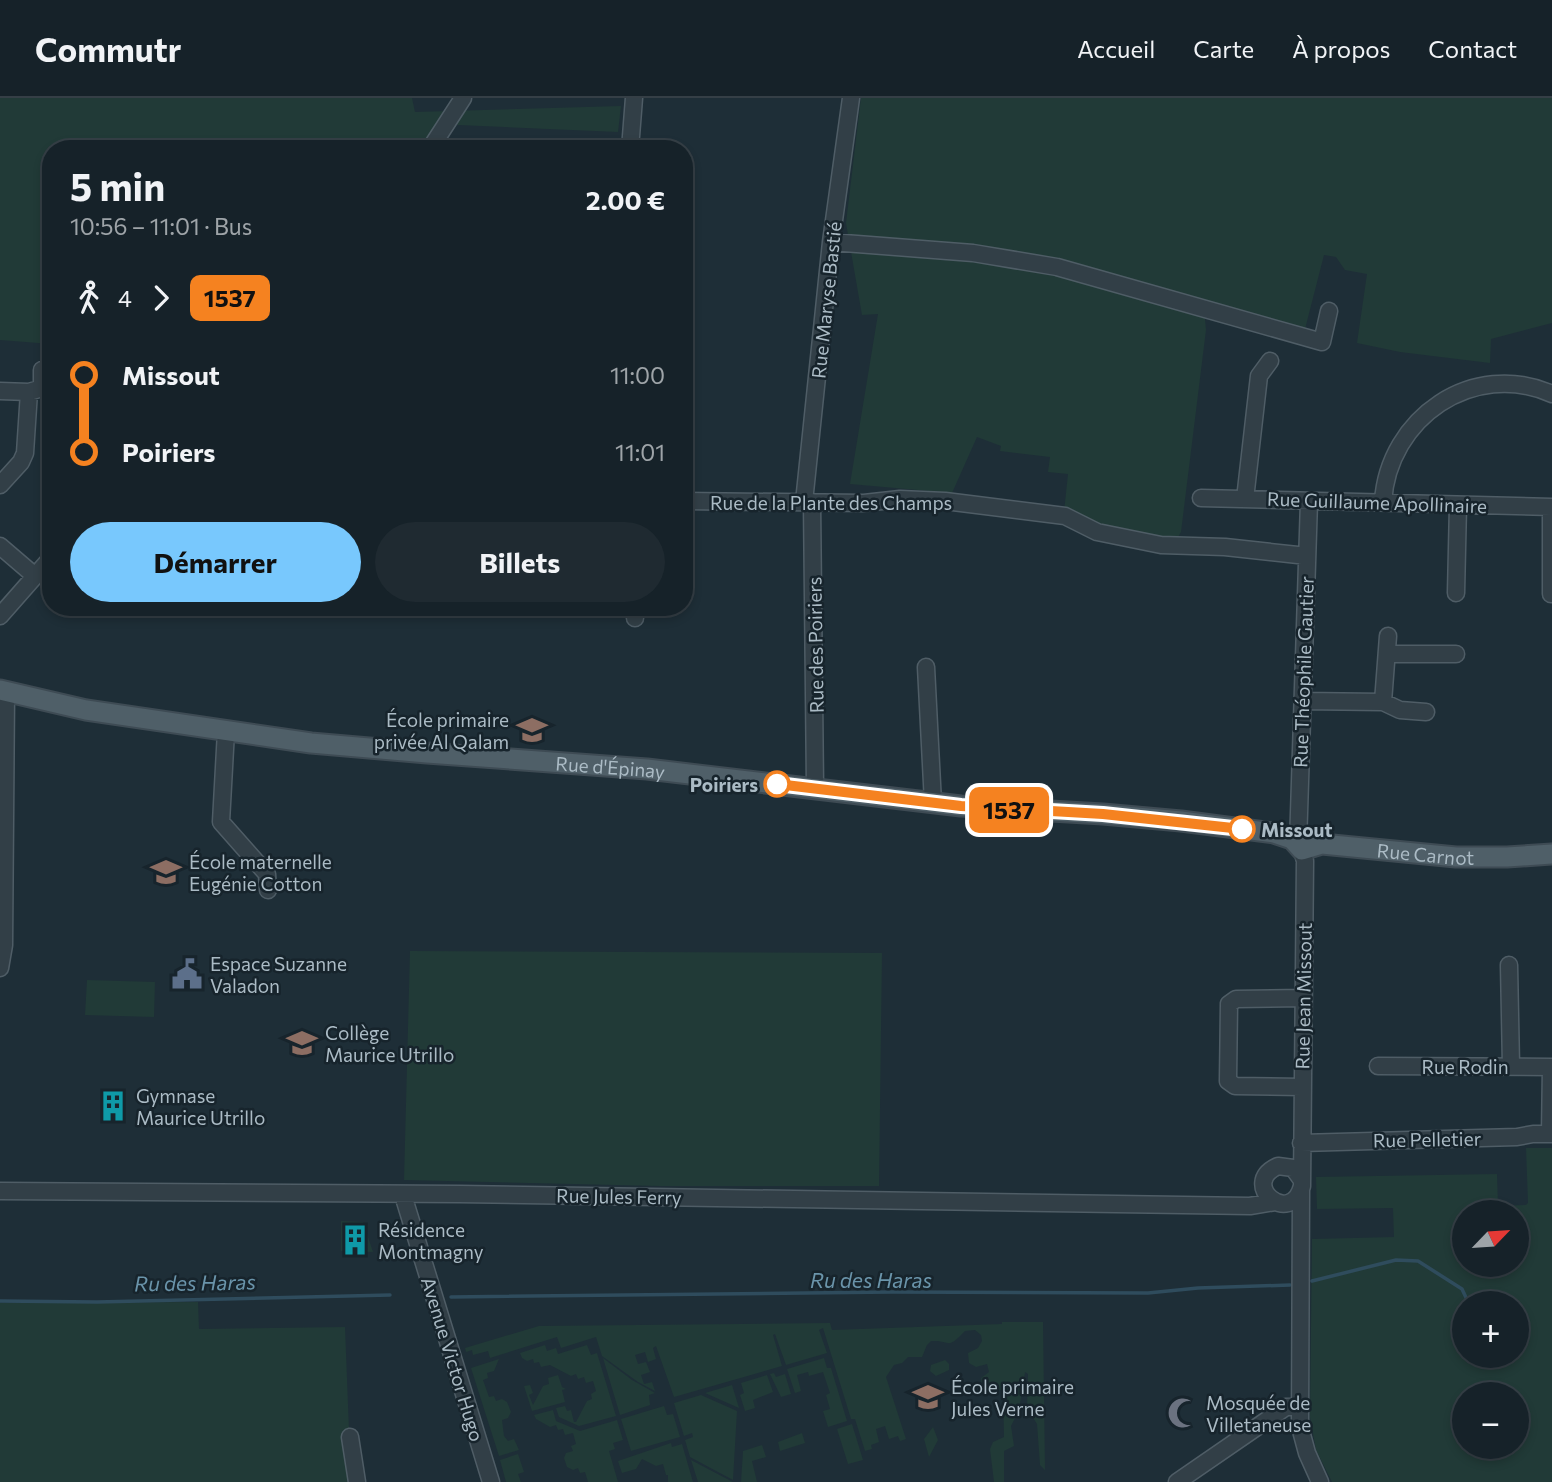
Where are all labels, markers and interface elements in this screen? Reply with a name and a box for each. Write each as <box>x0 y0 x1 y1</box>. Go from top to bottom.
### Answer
text: Commutr <box>35 28 181 69</box>
text: Accueil <box>1077 34 1155 63</box>
text: Carte <box>1193 34 1254 63</box>
text: À propos <box>1292 34 1390 63</box>
text: Contact <box>1428 34 1517 63</box>
text: 5 min <box>70 162 165 209</box>
text: 2.00 € <box>586 184 665 215</box>
text: 10:56 – 11:01 · Bus <box>70 212 252 240</box>
street label: Rue Maryse Bastié <box>806 220 846 380</box>
icon: walk <box>70 279 108 317</box>
icon: forward <box>142 279 180 317</box>
text: 1537 <box>204 283 256 312</box>
text: 4 <box>118 284 132 312</box>
text: Missout <box>122 359 220 390</box>
text: 11:00 <box>610 361 665 389</box>
text: Poiriers <box>122 436 215 467</box>
text: 11:01 <box>615 438 665 466</box>
street label: Rue Guillaume Apollinaire <box>1267 487 1487 517</box>
street label: Rue de la Plante des Champs <box>710 491 952 514</box>
button: Démarrer <box>70 522 361 602</box>
button: Billets <box>375 522 665 602</box>
street label: Rue Théophile Gautier <box>1288 575 1318 768</box>
street label: Rue des Poiriers <box>802 577 828 713</box>
place label: École primaire privée Al Qalam <box>374 708 509 753</box>
school or university icon: École primaire privée Al Qalam <box>515 713 549 747</box>
street label: Rue d'Épinay <box>555 751 666 783</box>
marker: Poiriers <box>764 771 790 797</box>
place label: Poiriers <box>690 773 758 796</box>
line badge: 1537 <box>960 787 1058 833</box>
text: 1537 <box>983 795 1035 824</box>
marker: Missout <box>1229 816 1255 842</box>
place label: Missout <box>1261 818 1332 841</box>
street label: Rue Carnot <box>1376 838 1474 869</box>
place label: École maternelle Eugénie Cotton <box>189 850 332 895</box>
school or university icon: École maternelle Eugénie Cotton <box>149 855 183 889</box>
street label: Rue Jean Missout <box>1290 922 1316 1070</box>
place label: Espace Suzanne Valadon <box>210 952 347 997</box>
public building icon: Espace Suzanne Valadon <box>170 957 204 991</box>
place label: Collège Maurice Utrillo <box>325 1021 454 1066</box>
school or university icon: Collège Maurice Utrillo <box>285 1026 319 1060</box>
street label: Rue Rodin <box>1421 1055 1509 1078</box>
place label: Gymnase Maurice Utrillo <box>136 1084 265 1129</box>
building icon: Gymnase Maurice Utrillo <box>96 1089 130 1123</box>
street label: Rue Pelletier <box>1373 1127 1482 1151</box>
street label: Rue Jules Ferry <box>556 1183 682 1209</box>
north arrow <box>1452 1200 1530 1278</box>
map controls <box>1452 1200 1529 1459</box>
place label: Résidence Montmagny <box>378 1218 484 1263</box>
building icon: Résidence Montmagny <box>338 1223 372 1257</box>
water label: Ru des Haras <box>810 1267 932 1292</box>
water label: Ru des Haras <box>134 1268 256 1296</box>
street label: Avenue Victor Hugo <box>417 1274 489 1444</box>
button: + <box>1452 1291 1529 1368</box>
place label: École primaire Jules Verne <box>951 1375 1074 1420</box>
school or university icon: École primaire Jules Verne <box>911 1380 945 1414</box>
button: − <box>1452 1382 1529 1459</box>
place label: Mosquée de Villetaneuse <box>1206 1391 1311 1436</box>
mosque icon: Mosquée de Villetaneuse <box>1166 1396 1200 1430</box>

